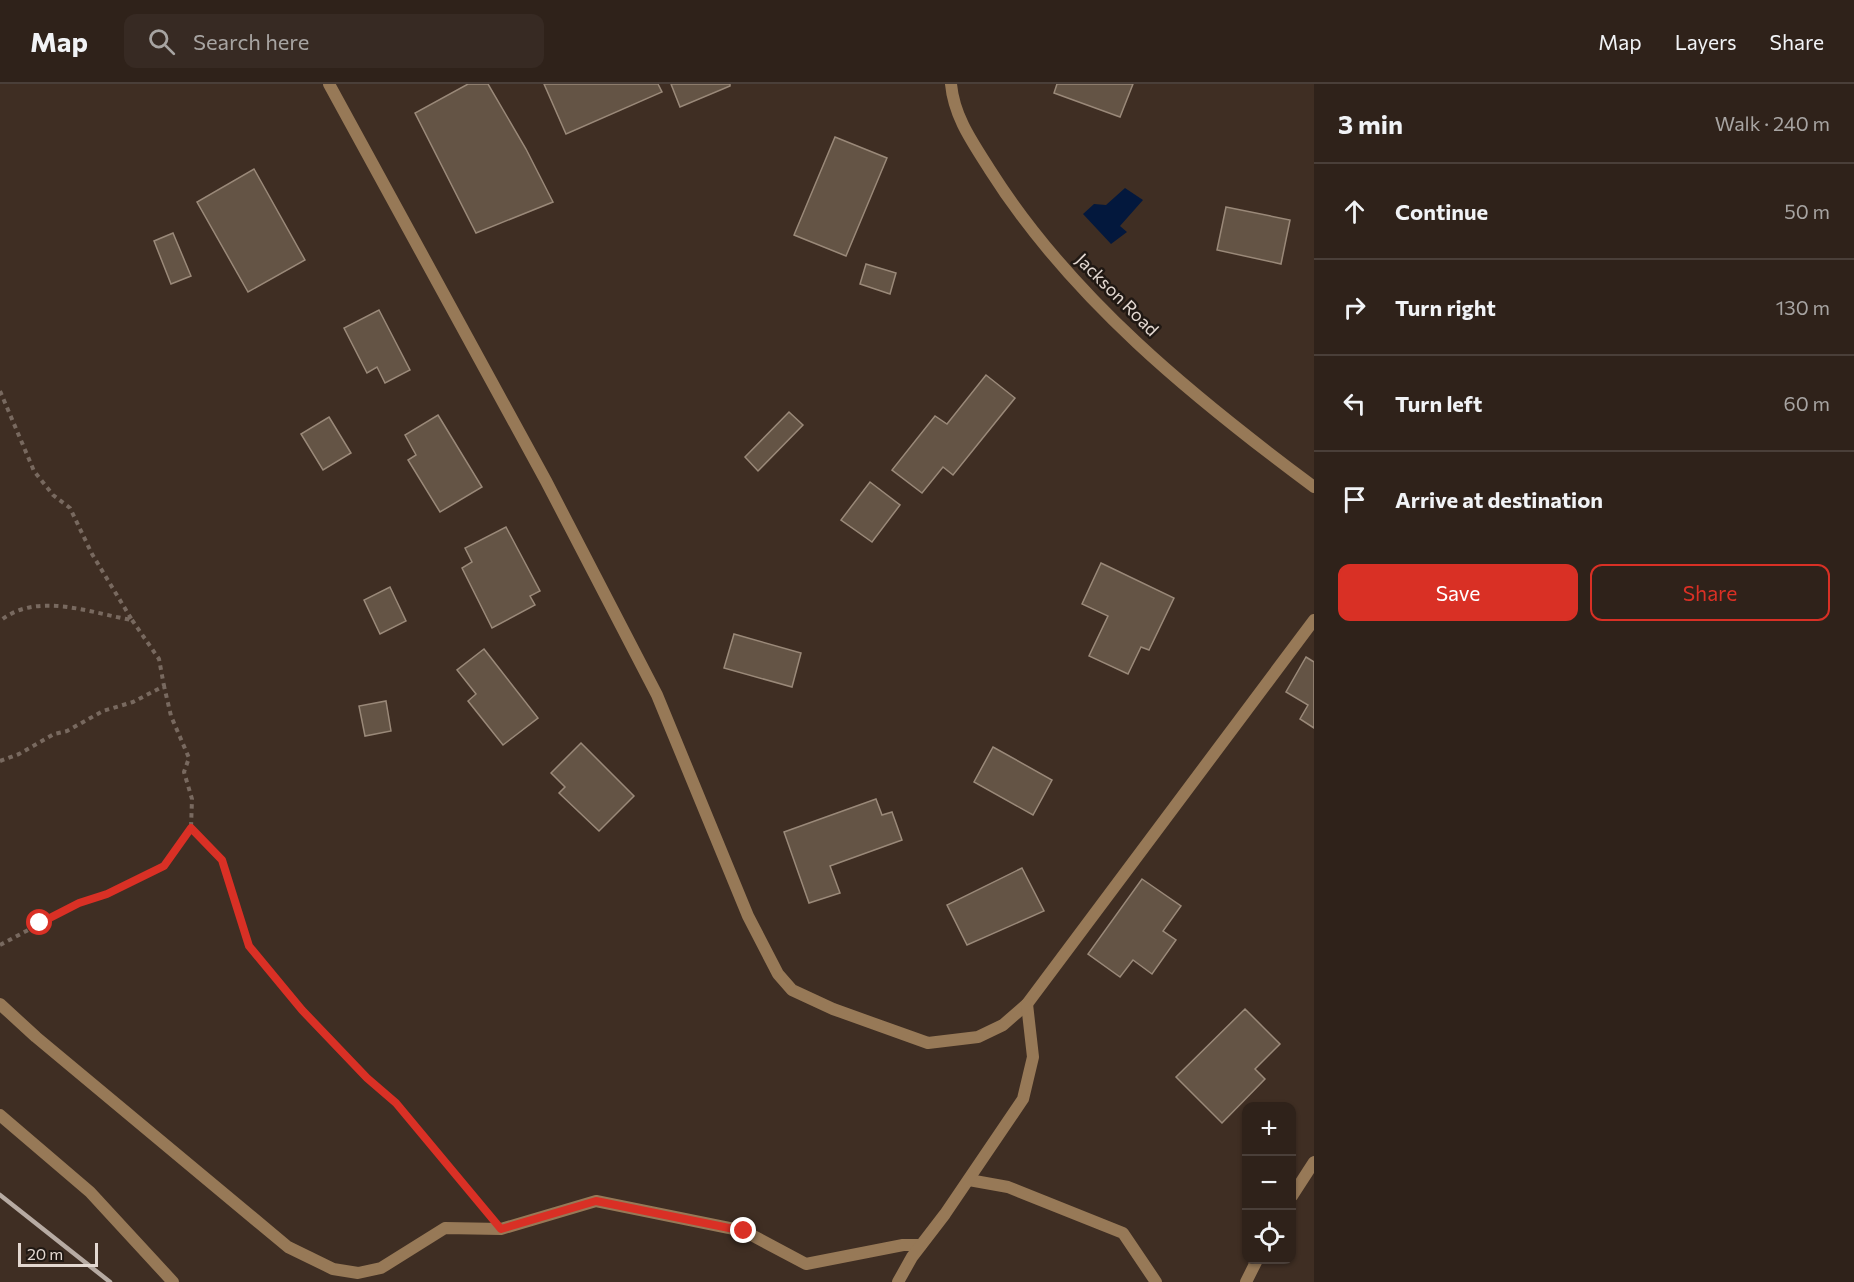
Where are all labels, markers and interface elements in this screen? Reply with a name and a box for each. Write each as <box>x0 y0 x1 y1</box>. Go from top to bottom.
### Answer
search box <box>124 14 544 68</box>
text: Map <box>30 24 88 58</box>
icon: search <box>145 25 178 58</box>
text: Search here <box>193 28 309 55</box>
text: Map <box>1598 29 1642 54</box>
text: Layers <box>1675 29 1737 54</box>
text: Share <box>1770 29 1824 54</box>
text: 3 min <box>1338 108 1403 139</box>
text: Walk · 240 m <box>1715 111 1830 135</box>
icon: ahead <box>1338 195 1371 228</box>
text: Continue <box>1395 198 1488 225</box>
text: 50 m <box>1784 199 1830 223</box>
street label: Jackson Road <box>1072 248 1164 340</box>
icon: right <box>1338 291 1371 324</box>
text: Turn right <box>1395 294 1496 321</box>
text: 130 m <box>1776 295 1830 319</box>
icon: left <box>1338 387 1371 420</box>
text: Turn left <box>1395 390 1482 417</box>
text: 60 m <box>1784 391 1830 415</box>
icon: arrive <box>1338 483 1371 516</box>
text: Arrive at destination <box>1395 486 1603 513</box>
button: Save <box>1338 564 1578 621</box>
button: Share <box>1590 564 1830 621</box>
route start <box>26 909 52 935</box>
map controls <box>1242 1102 1296 1264</box>
button: + <box>1242 1102 1296 1156</box>
button: − <box>1242 1156 1296 1210</box>
button: locate <box>1242 1210 1296 1264</box>
route end <box>730 1217 756 1243</box>
scale bar <box>18 1240 98 1268</box>
text: 20 m <box>27 1244 63 1263</box>

